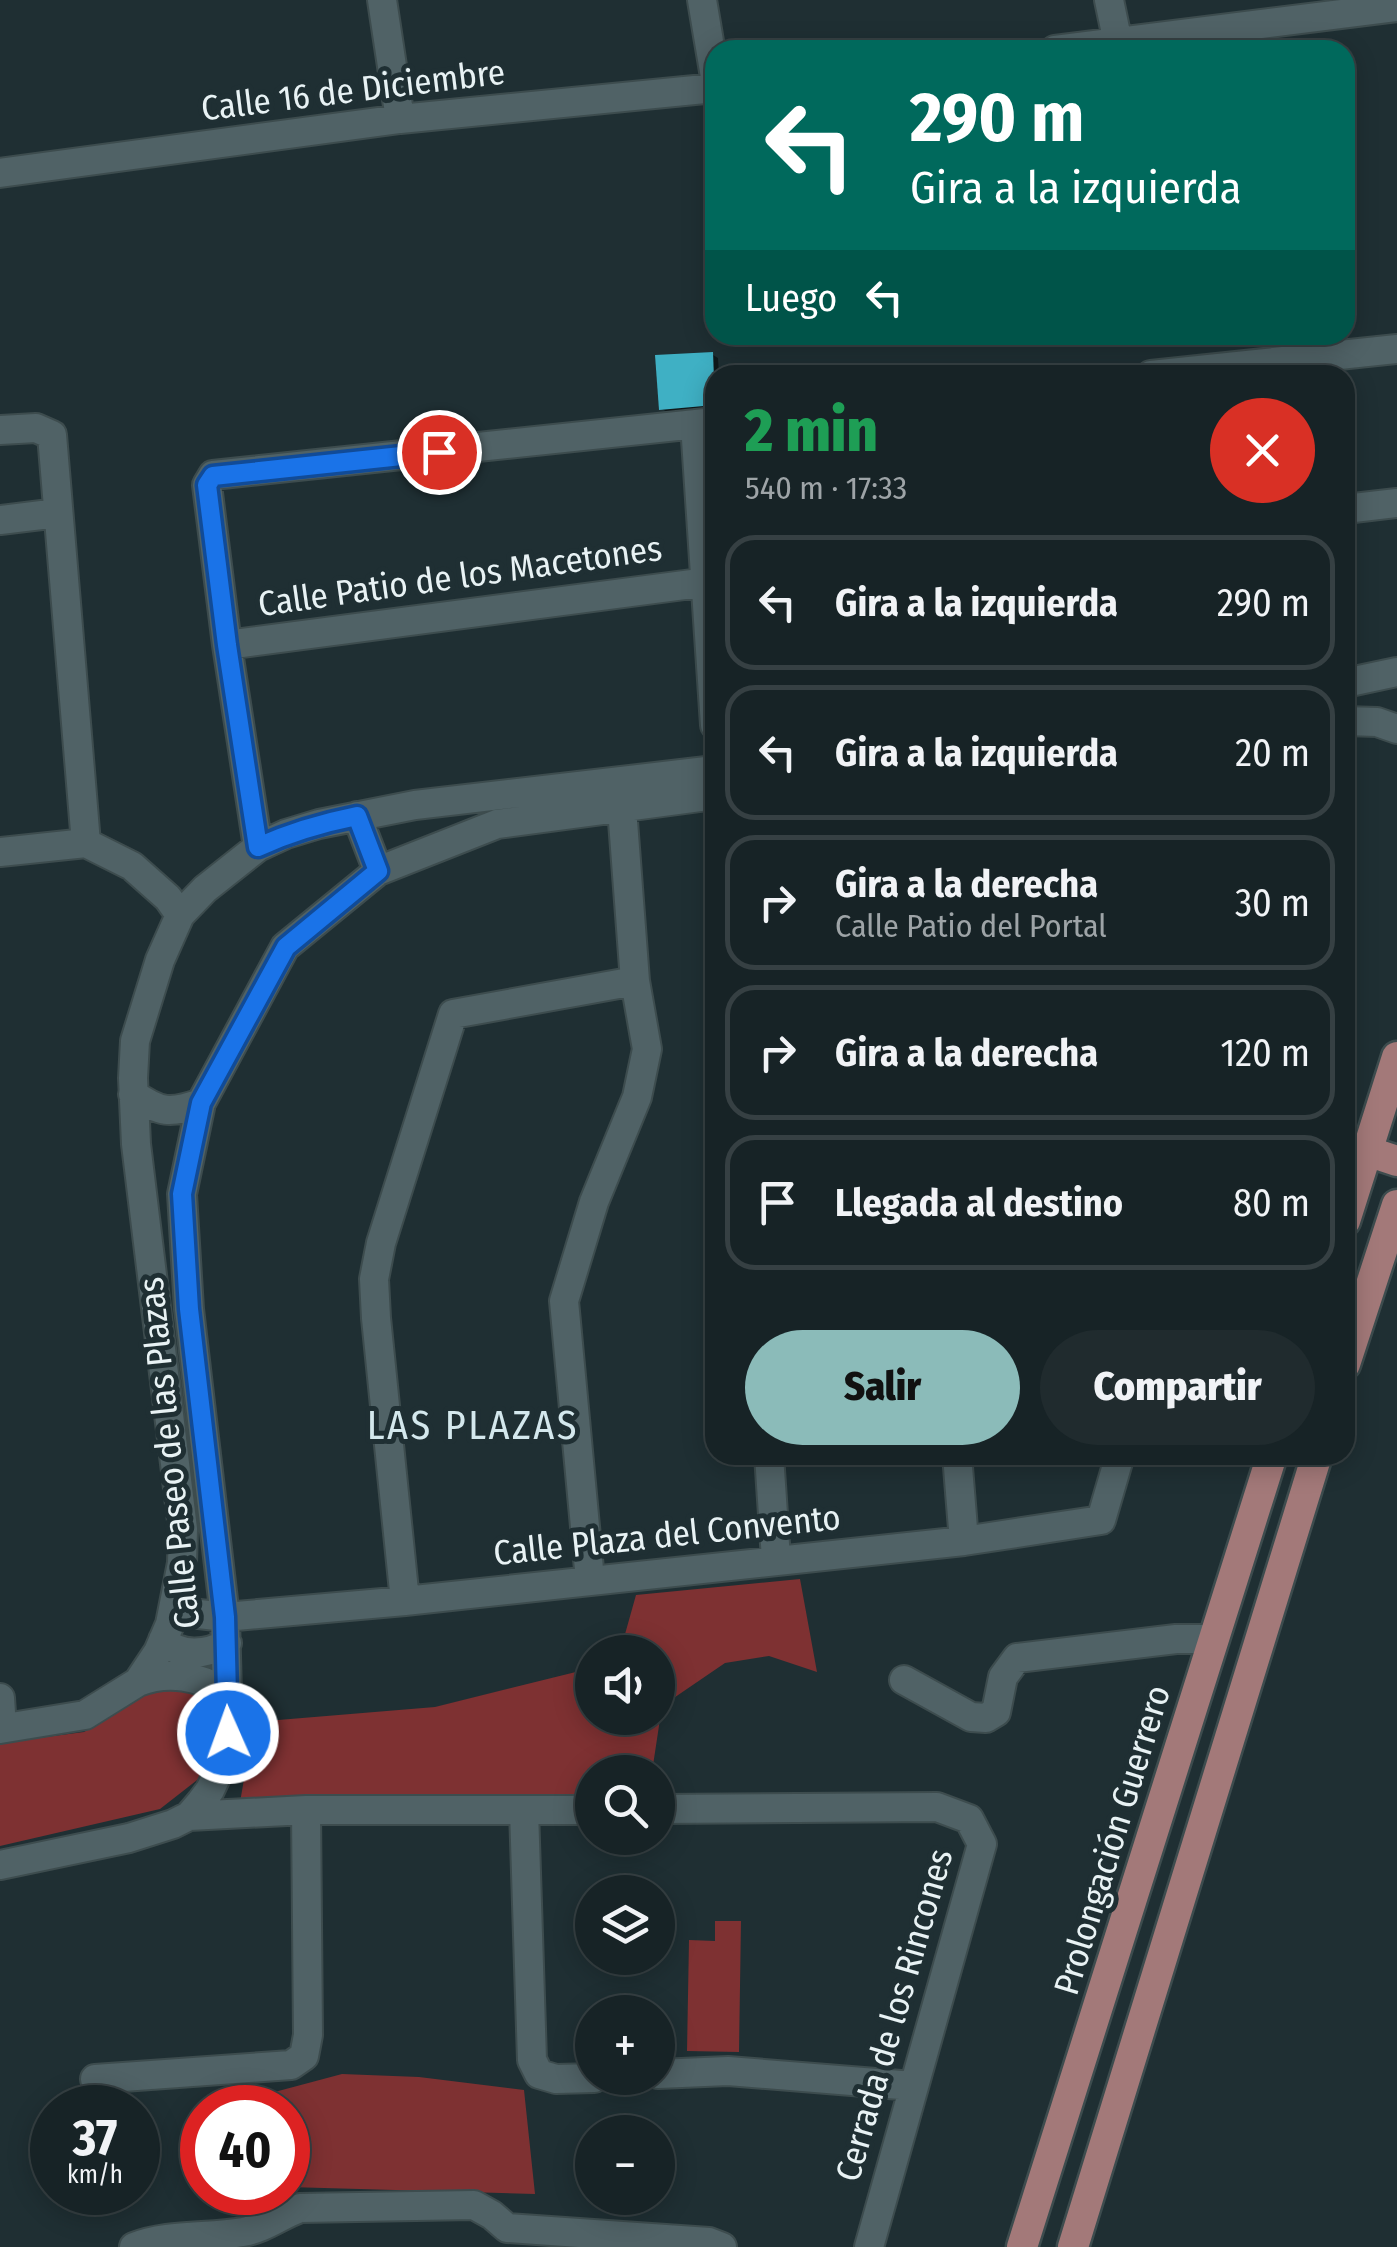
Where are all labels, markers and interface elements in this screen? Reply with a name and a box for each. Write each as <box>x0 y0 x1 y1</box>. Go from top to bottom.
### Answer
street label: Calle 16 de Diciembre <box>199 51 507 129</box>
text: 290 m <box>910 76 1084 160</box>
icon: left <box>745 80 875 210</box>
text: Gira a la izquierda <box>910 161 1242 215</box>
icon: left <box>857 270 912 325</box>
text: Luego <box>745 275 837 321</box>
text: 2 min <box>745 395 878 467</box>
button: close <box>1210 398 1315 503</box>
pin <box>397 410 482 495</box>
icon: arrive <box>412 425 467 480</box>
text: 540 m · 17:33 <box>745 469 907 507</box>
street label: Calle Patio de los Macetones <box>255 527 665 625</box>
icon: left <box>750 575 805 630</box>
text: Gira a la izquierda <box>835 580 1118 626</box>
text: 290 m <box>1217 580 1310 626</box>
icon: left <box>750 725 805 780</box>
text: Gira a la izquierda <box>835 730 1118 776</box>
text: 20 m <box>1235 730 1310 776</box>
text: Gira a la derecha <box>835 861 1098 907</box>
icon: right <box>750 875 805 930</box>
text: 30 m <box>1235 880 1310 926</box>
text: Calle Patio del Portal <box>835 907 1107 945</box>
icon: right <box>750 1025 805 1080</box>
text: Gira a la derecha <box>835 1030 1098 1076</box>
text: 120 m <box>1220 1030 1310 1076</box>
icon: arrive <box>750 1175 805 1230</box>
text: Llegada al destino <box>835 1180 1123 1226</box>
text: 80 m <box>1233 1180 1310 1226</box>
street label: Calle Paseo de las Plazas <box>130 1275 208 1631</box>
button: Salir <box>745 1330 1020 1445</box>
button: Compartir <box>1040 1330 1315 1445</box>
district label: LAS PLAZAS <box>367 1402 579 1450</box>
street label: Calle Plaza del Convento <box>491 1496 843 1574</box>
map controls <box>575 1635 675 2215</box>
button: sound <box>575 1635 675 1735</box>
street label: Prolongación Guerrero <box>1045 1680 1179 2000</box>
position arrow <box>176 1681 280 1785</box>
button: search <box>575 1755 675 1855</box>
street label: Cerrada de los Rincones <box>826 1844 962 2186</box>
button: layers <box>575 1875 675 1975</box>
button: + <box>575 1995 675 2095</box>
speed limit sign: 40 <box>180 2085 310 2215</box>
text: 37 <box>73 2108 117 2168</box>
button: − <box>575 2115 675 2215</box>
text: km/h <box>67 2160 123 2190</box>

